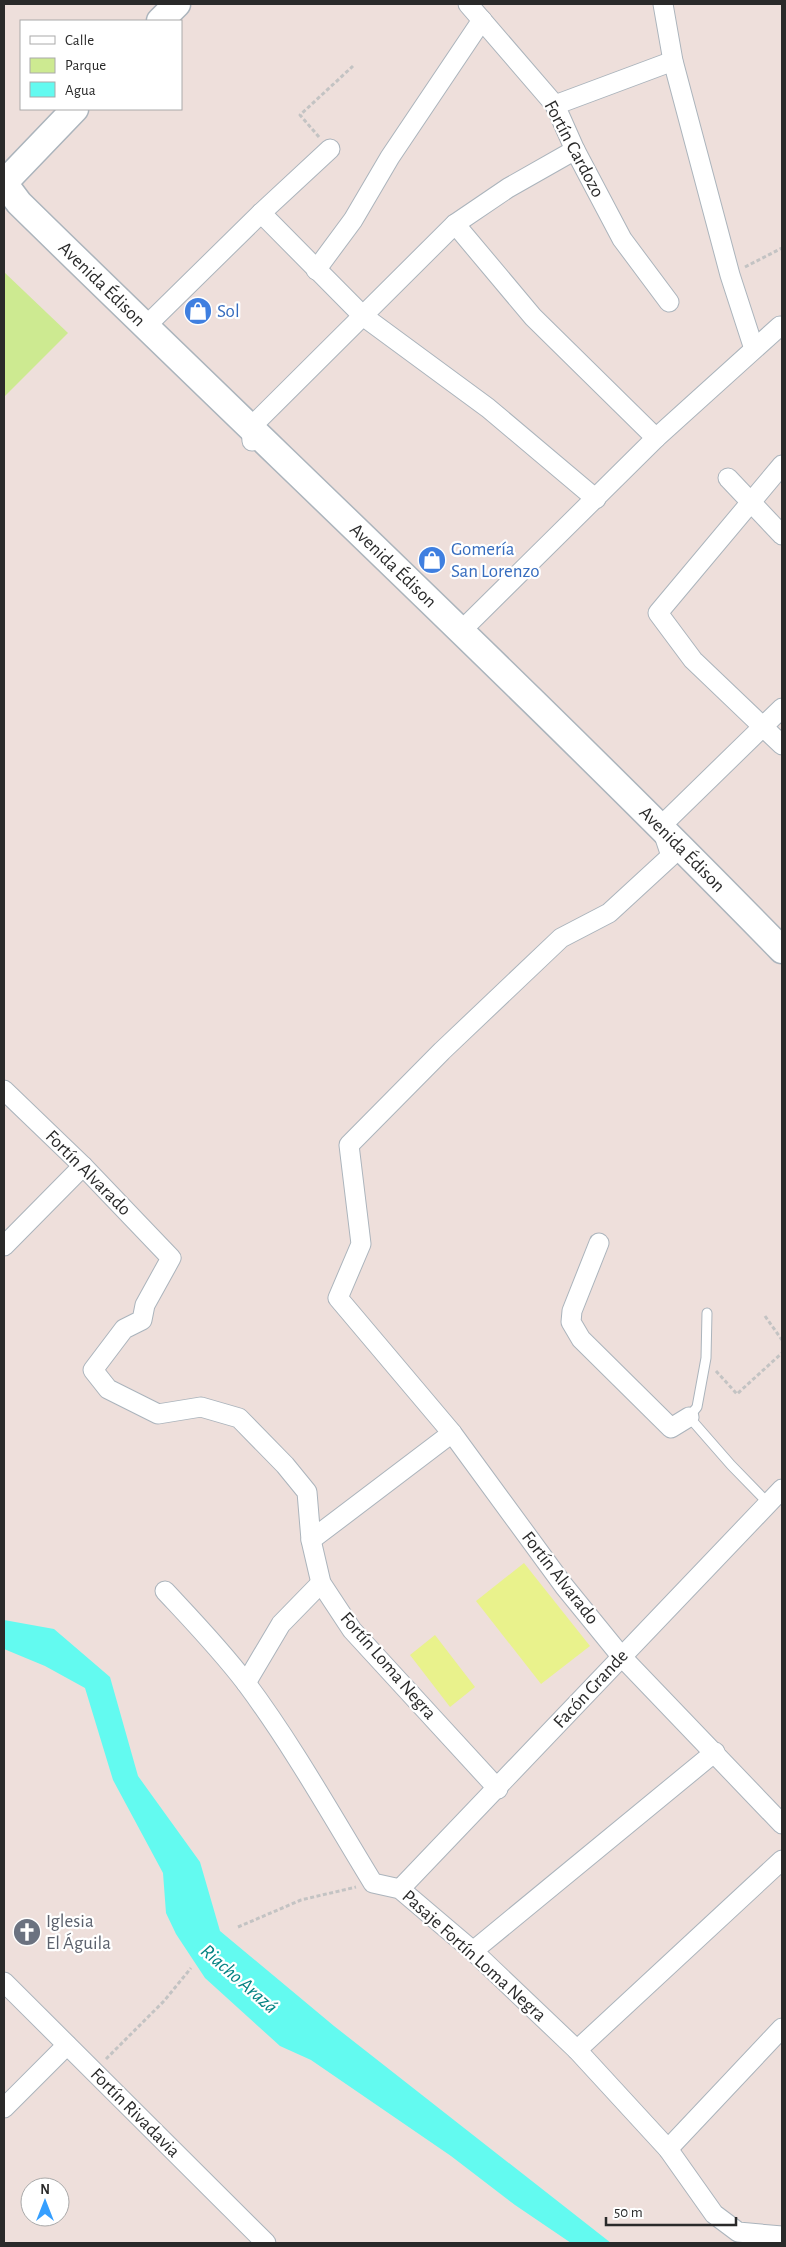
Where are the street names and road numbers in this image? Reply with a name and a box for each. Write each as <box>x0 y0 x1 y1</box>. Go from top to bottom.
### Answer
street label: Fortín Cardozo <box>541 97 607 201</box>
street label: Avenida Édison <box>55 238 149 330</box>
street label: Avenida Édison <box>346 520 440 611</box>
street label: Avenida Édison <box>636 803 729 896</box>
street label: Fortín Alvarado <box>42 1127 134 1219</box>
street label: Fortín Alvarado <box>518 1528 602 1628</box>
street label: Fortín Loma Negra <box>336 1609 440 1724</box>
street label: Facón Grande <box>550 1646 632 1732</box>
street label: Pasaje Fortín Loma Negra <box>398 1887 550 2026</box>
street label: Fortín Rivadavia <box>87 2065 184 2162</box>

